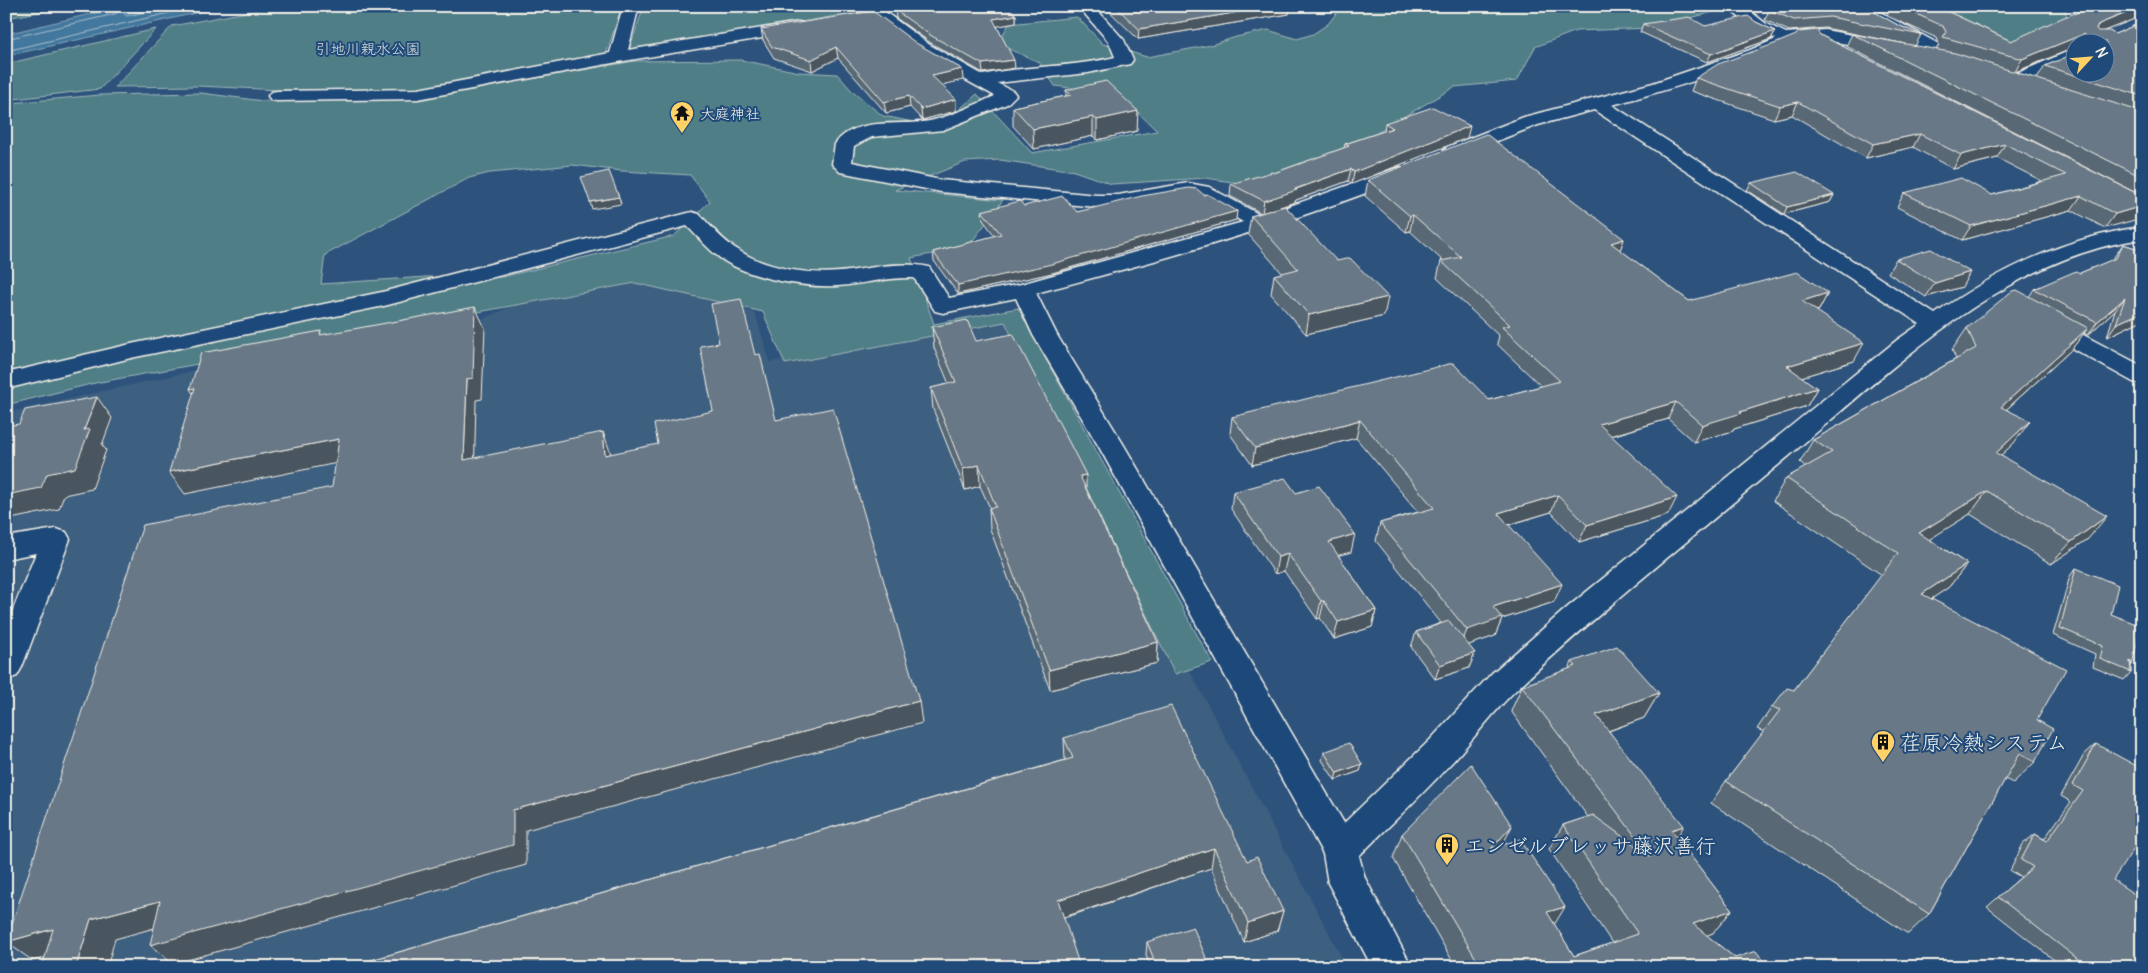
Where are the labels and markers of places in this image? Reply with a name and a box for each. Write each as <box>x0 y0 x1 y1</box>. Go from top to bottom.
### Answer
temple icon: 大庭神社 <box>669 100 695 134</box>
place label: 大庭神社 <box>700 104 760 123</box>
building icon: 荏原冷熱システム <box>1870 729 1896 763</box>
place label: 荏原冷熱システム <box>1900 729 2068 756</box>
building icon: エンゼルブレッサ藤沢善行 <box>1434 832 1460 866</box>
place label: エンゼルブレッサ藤沢善行 <box>1464 832 1716 859</box>

